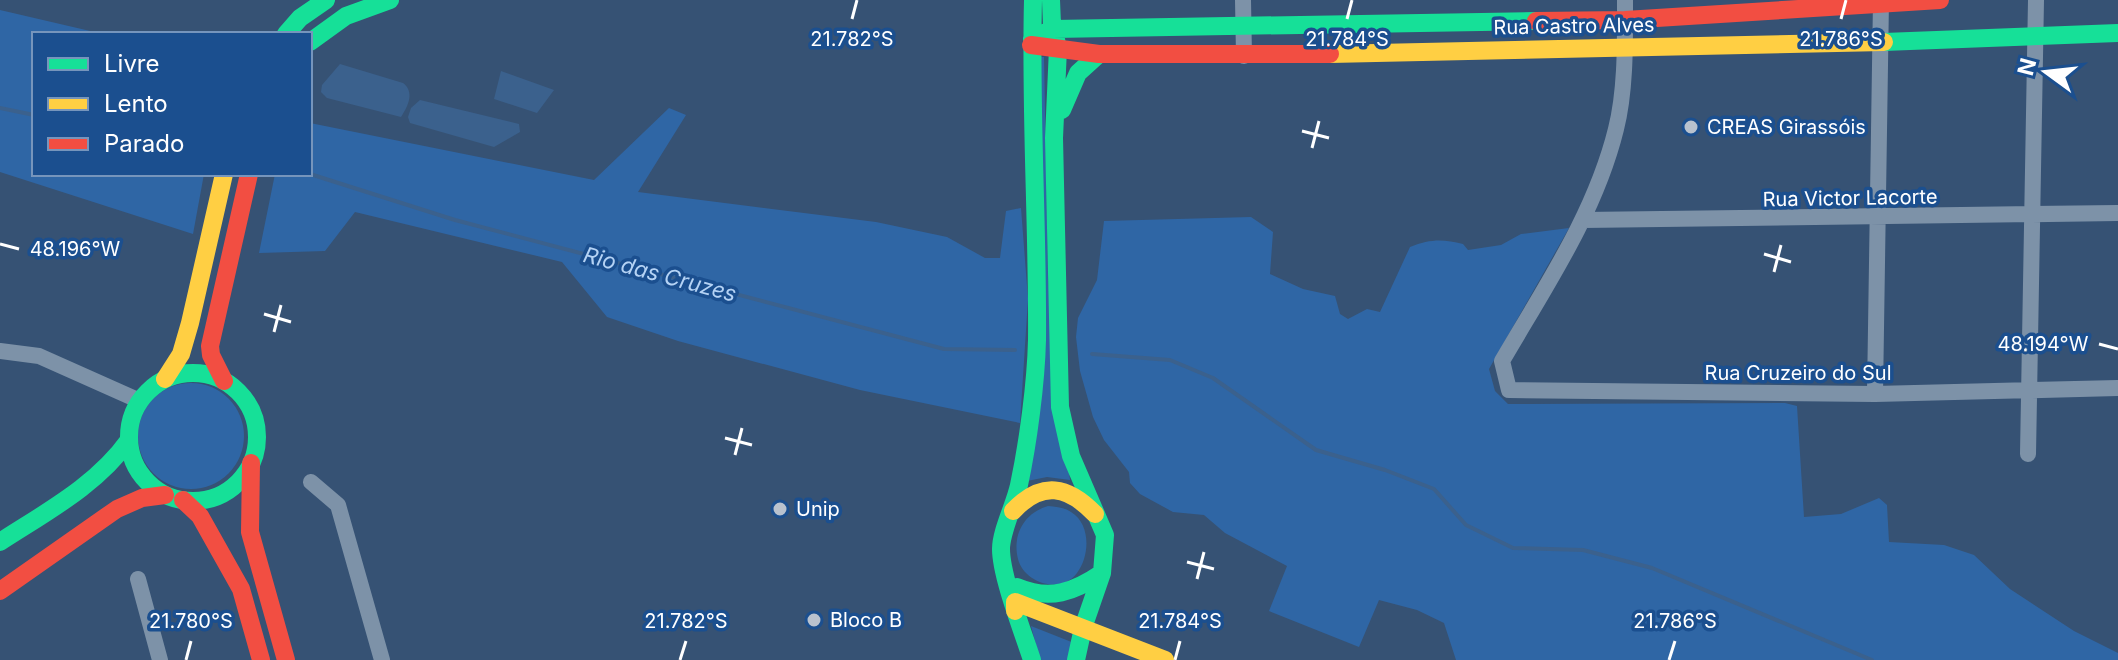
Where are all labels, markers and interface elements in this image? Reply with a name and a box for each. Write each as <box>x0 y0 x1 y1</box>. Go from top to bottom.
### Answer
street label: Rua Castro Alves <box>1493 13 1655 39</box>
text: 21.782°S <box>810 27 894 51</box>
text: 21.784°S <box>1305 27 1389 51</box>
text: 21.786°S <box>1799 27 1883 51</box>
legend <box>32 32 312 176</box>
north arrow <box>2006 32 2086 112</box>
text: Livre <box>104 49 160 78</box>
text: N <box>2012 55 2041 78</box>
text: Lento <box>104 89 168 118</box>
place label: CREAS Girassóis <box>1707 115 1866 139</box>
marker: CREAS Girassóis <box>1682 118 1700 136</box>
text: Parado <box>104 129 184 158</box>
street label: Rua Victor Lacorte <box>1762 184 1938 212</box>
text: 48.196°W <box>30 237 121 261</box>
water label: Rio das Cruzes <box>581 241 739 307</box>
text: 48.194°W <box>1998 332 2089 356</box>
street label: Rua Cruzeiro do Sul <box>1705 361 1891 385</box>
place label: Unip <box>796 497 840 521</box>
marker: Unip <box>771 500 789 518</box>
place label: Bloco B <box>830 608 902 632</box>
text: 21.780°S <box>149 609 233 633</box>
text: 21.782°S <box>644 609 728 633</box>
text: 21.784°S <box>1138 609 1222 633</box>
text: 21.786°S <box>1633 609 1717 633</box>
marker: Bloco B <box>805 611 823 629</box>

